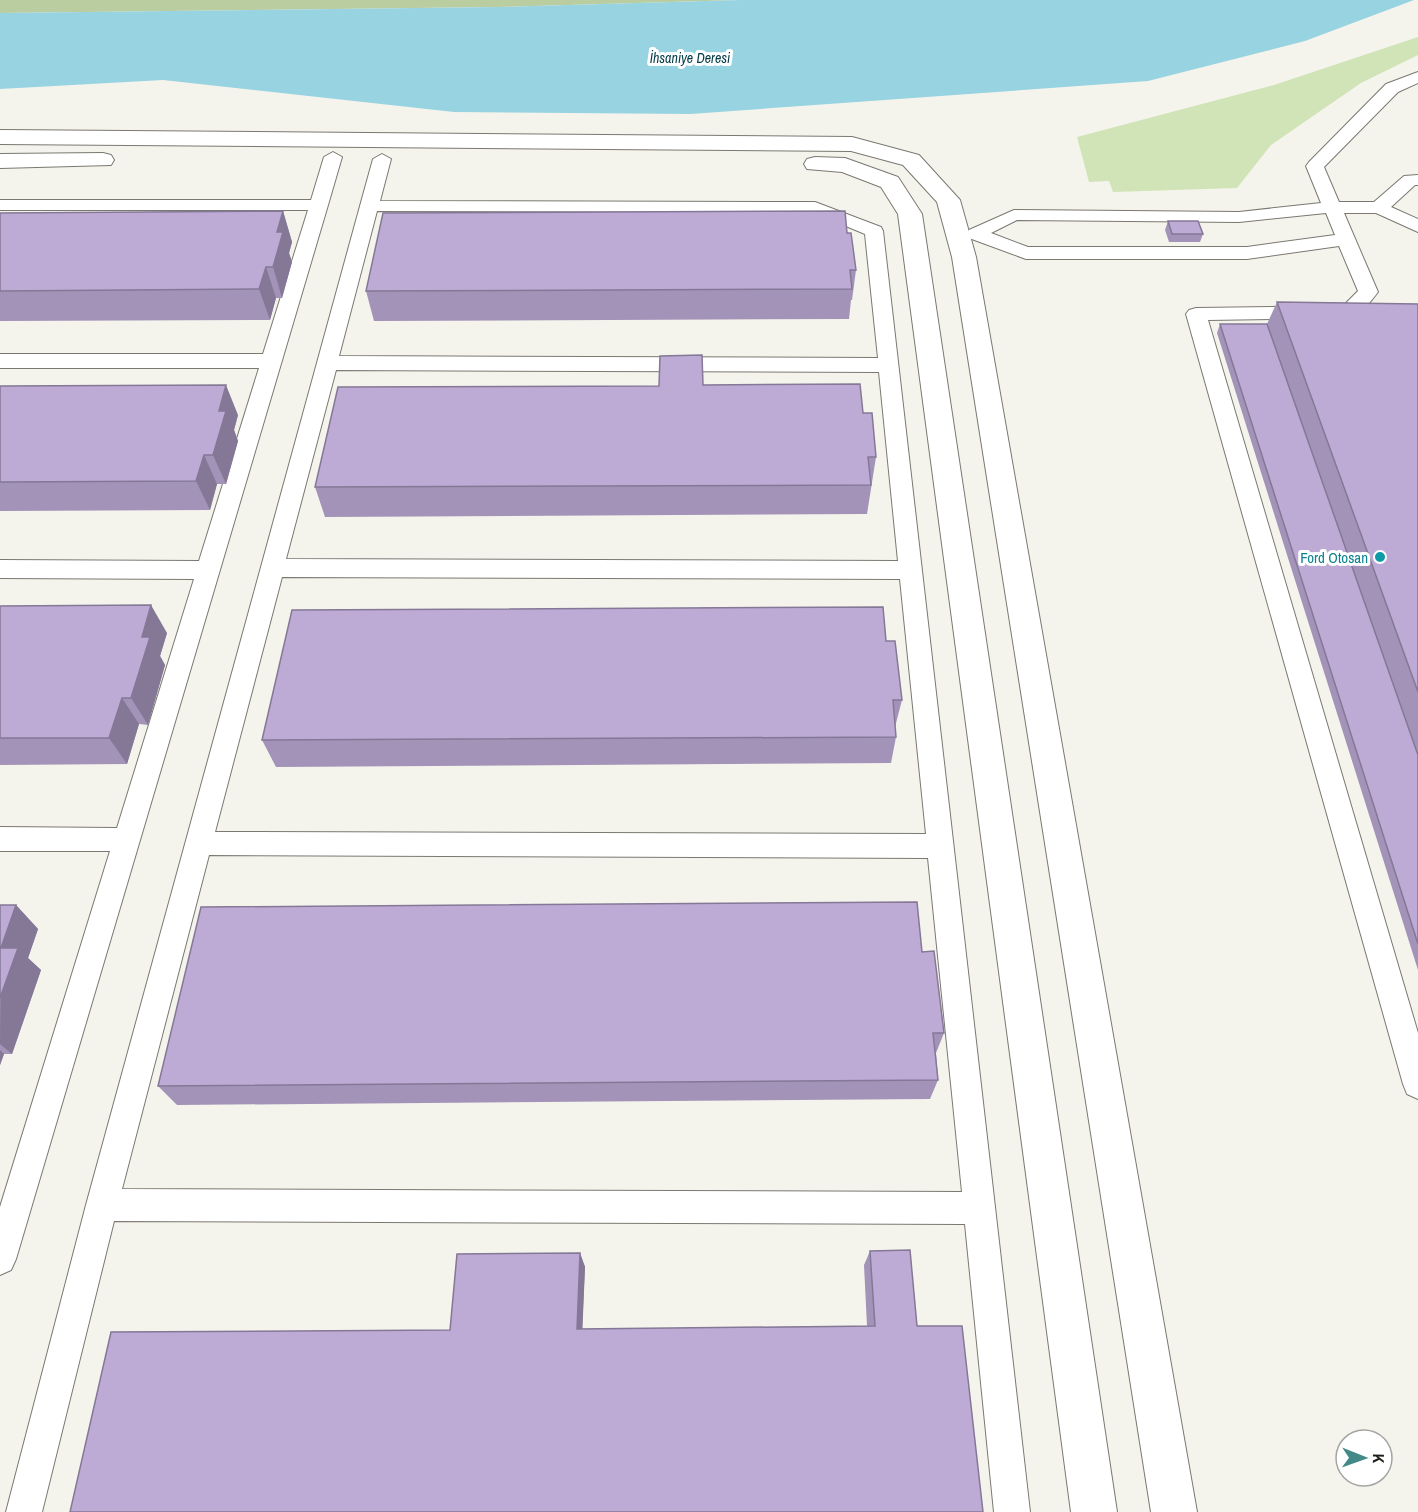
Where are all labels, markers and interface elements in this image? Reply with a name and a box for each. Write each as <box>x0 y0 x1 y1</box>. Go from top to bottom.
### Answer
water label: İhsaniye Deresi <box>650 49 731 67</box>
place label: Ford Otosan <box>1300 547 1368 568</box>
marker: Ford Otosan <box>1373 550 1387 564</box>
north arrow <box>1334 1428 1394 1488</box>
text: K <box>1368 1453 1390 1464</box>

